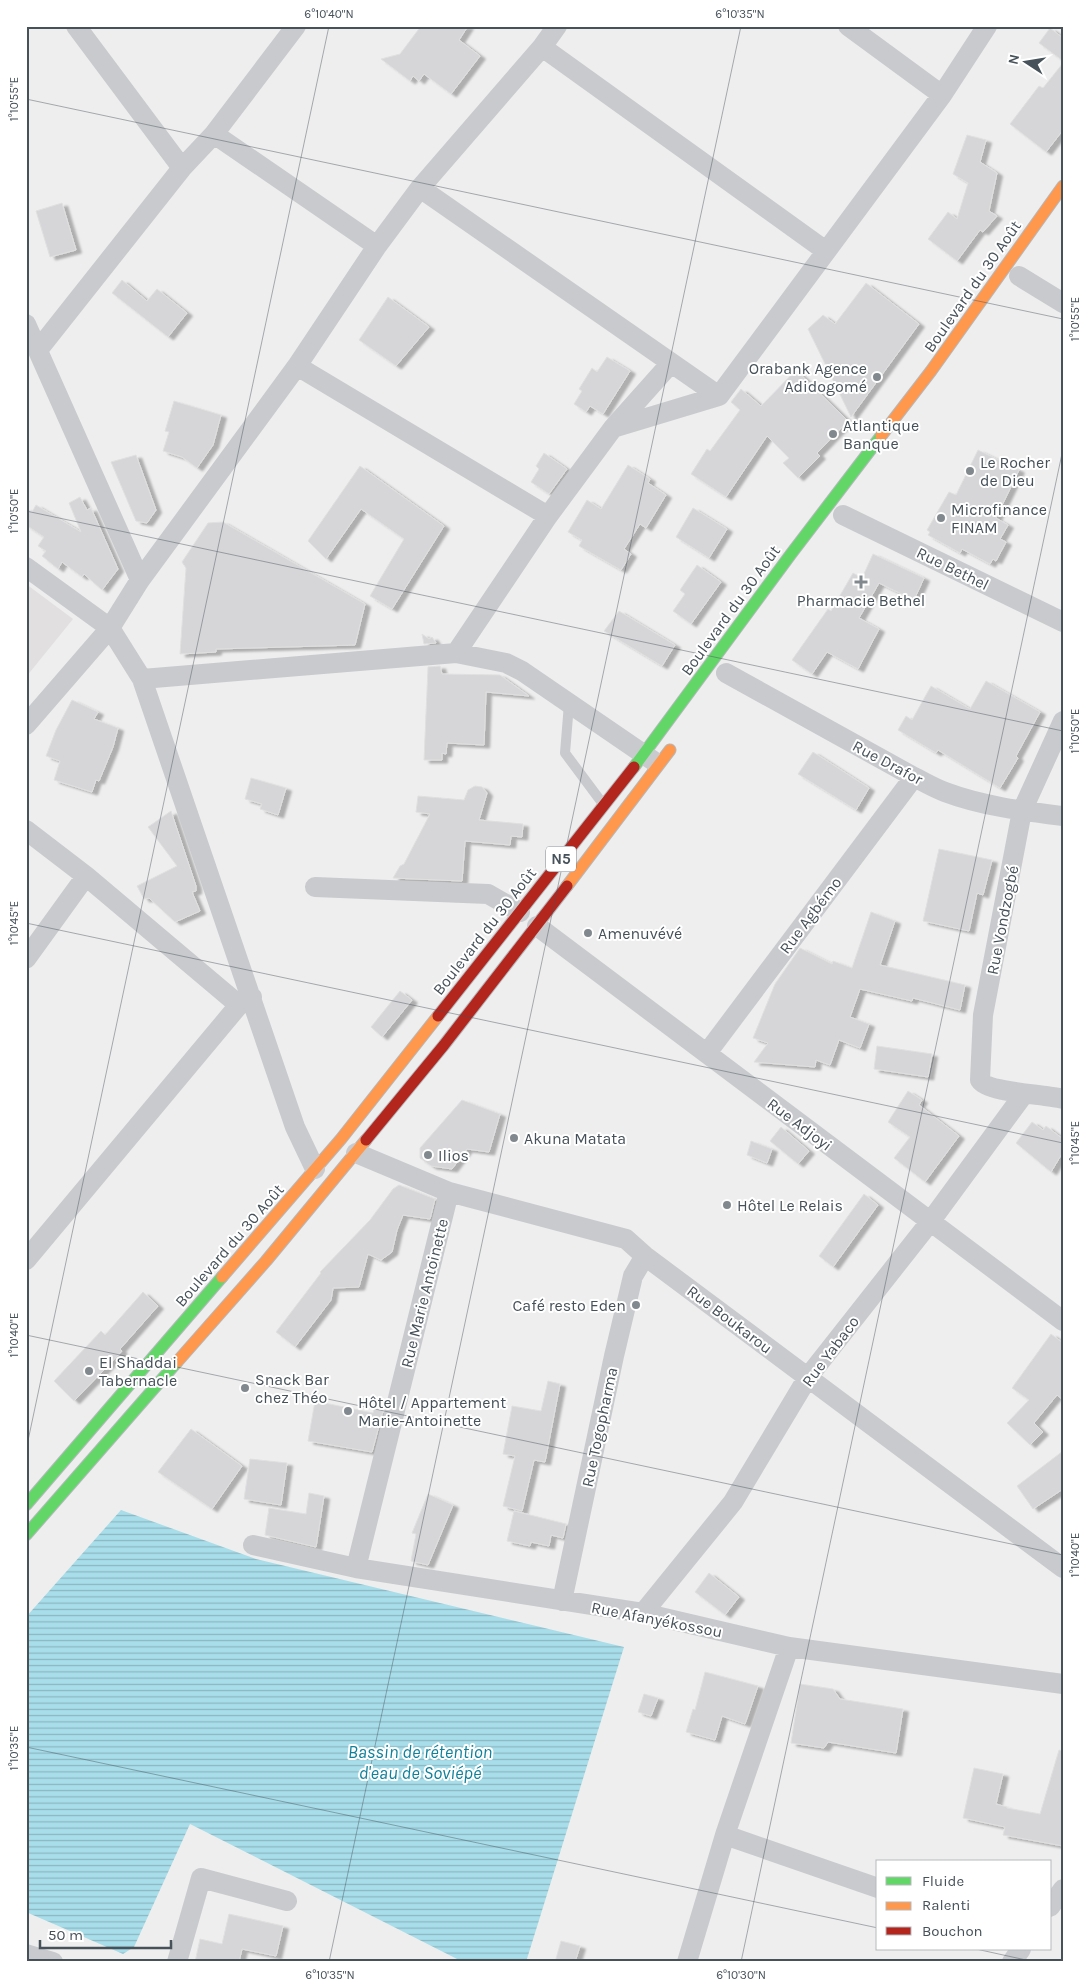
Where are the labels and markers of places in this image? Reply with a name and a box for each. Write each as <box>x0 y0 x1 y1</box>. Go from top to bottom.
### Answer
place label: Orabank Agence Adidogomé <box>749 359 867 396</box>
marker: Orabank Agence Adidogomé <box>871 371 883 383</box>
place label: Atlantique Banque <box>843 416 919 453</box>
marker: Atlantique Banque <box>827 428 839 440</box>
place label: Le Rocher de Dieu <box>980 453 1050 490</box>
marker: Le Rocher de Dieu <box>964 465 976 477</box>
place label: Microfinance FINAM <box>951 500 1047 537</box>
marker: Microfinance FINAM <box>935 512 947 524</box>
marker: Pharmacie Bethel <box>855 576 867 588</box>
place label: Pharmacie Bethel <box>797 591 925 610</box>
place label: Amenuvévé <box>598 924 682 943</box>
marker: Amenuvévé <box>582 927 594 939</box>
place label: Akuna Matata <box>524 1129 626 1148</box>
marker: Akuna Matata <box>508 1132 520 1144</box>
place label: Ilios <box>438 1146 469 1165</box>
marker: Ilios <box>422 1149 434 1161</box>
place label: Hôtel Le Relais <box>737 1196 843 1215</box>
marker: Hôtel Le Relais <box>721 1199 733 1211</box>
place label: Café resto Eden <box>513 1296 626 1315</box>
marker: Café resto Eden <box>630 1299 642 1311</box>
place label: El Shaddai Tabernacle <box>99 1353 177 1390</box>
marker: El Shaddai Tabernacle <box>83 1365 95 1377</box>
place label: Snack Bar chez Théo <box>255 1370 329 1407</box>
marker: Snack Bar chez Théo <box>239 1382 251 1394</box>
place label: Hôtel / Appartement Marie-Antoinette <box>358 1393 506 1430</box>
marker: Hôtel / Appartement Marie-Antoinette <box>342 1405 354 1417</box>

